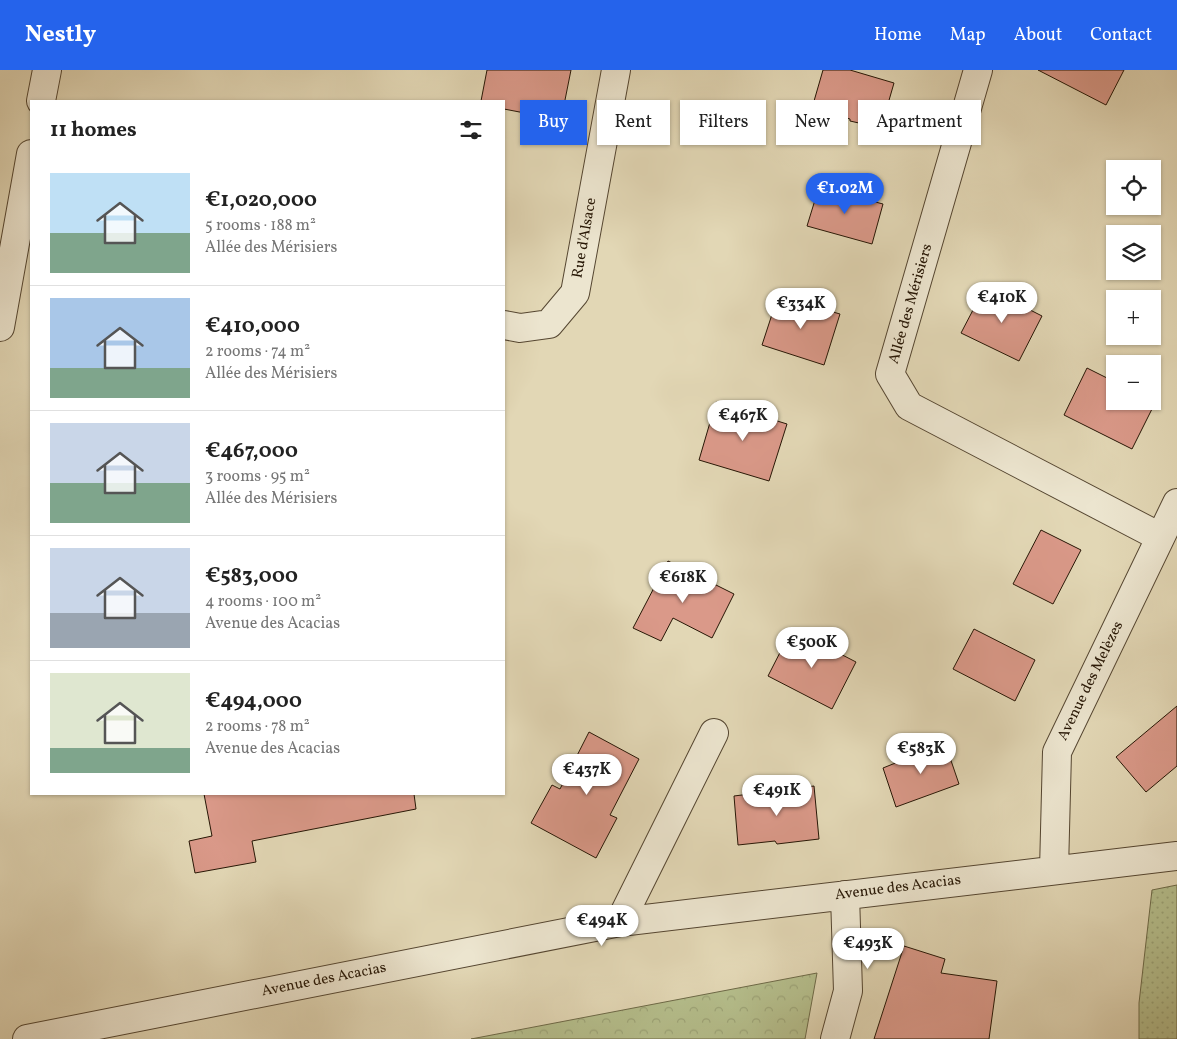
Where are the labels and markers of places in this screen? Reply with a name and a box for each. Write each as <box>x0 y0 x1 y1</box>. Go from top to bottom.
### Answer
pin: €1.02M <box>804 172 886 215</box>
pin: €410K <box>967 282 1037 324</box>
pin: €334K <box>766 288 836 330</box>
pin: €467K <box>708 400 778 442</box>
pin: €618K <box>648 562 718 604</box>
pin: €500K <box>777 626 847 669</box>
pin: €583K <box>886 732 956 775</box>
pin: €437K <box>552 754 622 796</box>
pin: €491K <box>742 774 812 817</box>
pin: €494K <box>567 904 637 947</box>
pin: €493K <box>833 928 903 970</box>

